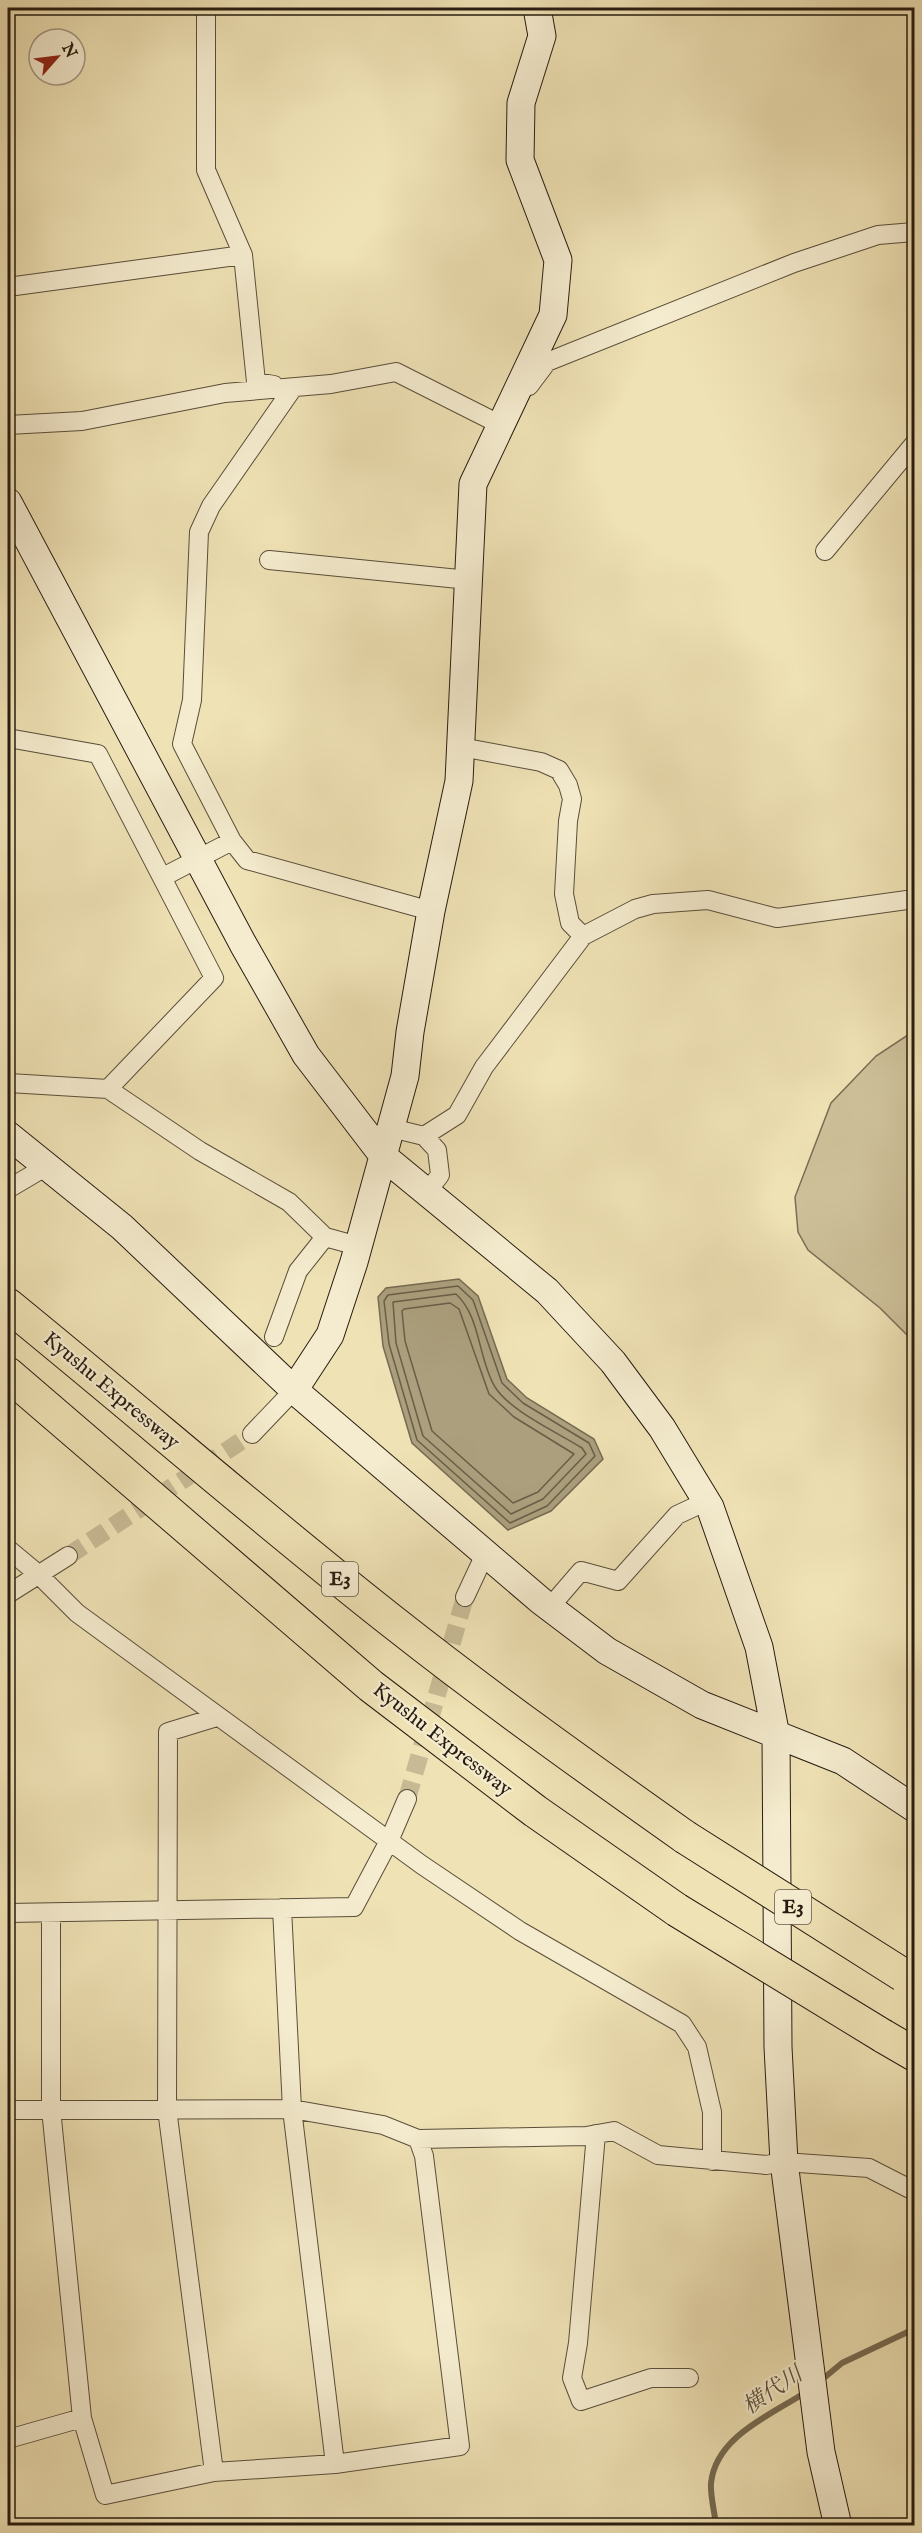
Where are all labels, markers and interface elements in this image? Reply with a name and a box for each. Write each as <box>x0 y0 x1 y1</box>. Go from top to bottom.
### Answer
north arrow <box>27 27 87 87</box>
text: N <box>56 39 81 62</box>
street label: Kyushu Expressway <box>37 1326 185 1456</box>
road number: E3 <box>322 1562 358 1596</box>
street label: Kyushu Expressway <box>367 1677 518 1803</box>
road number: E3 <box>775 1890 811 1924</box>
water label: 横代川 <box>738 2360 810 2421</box>

